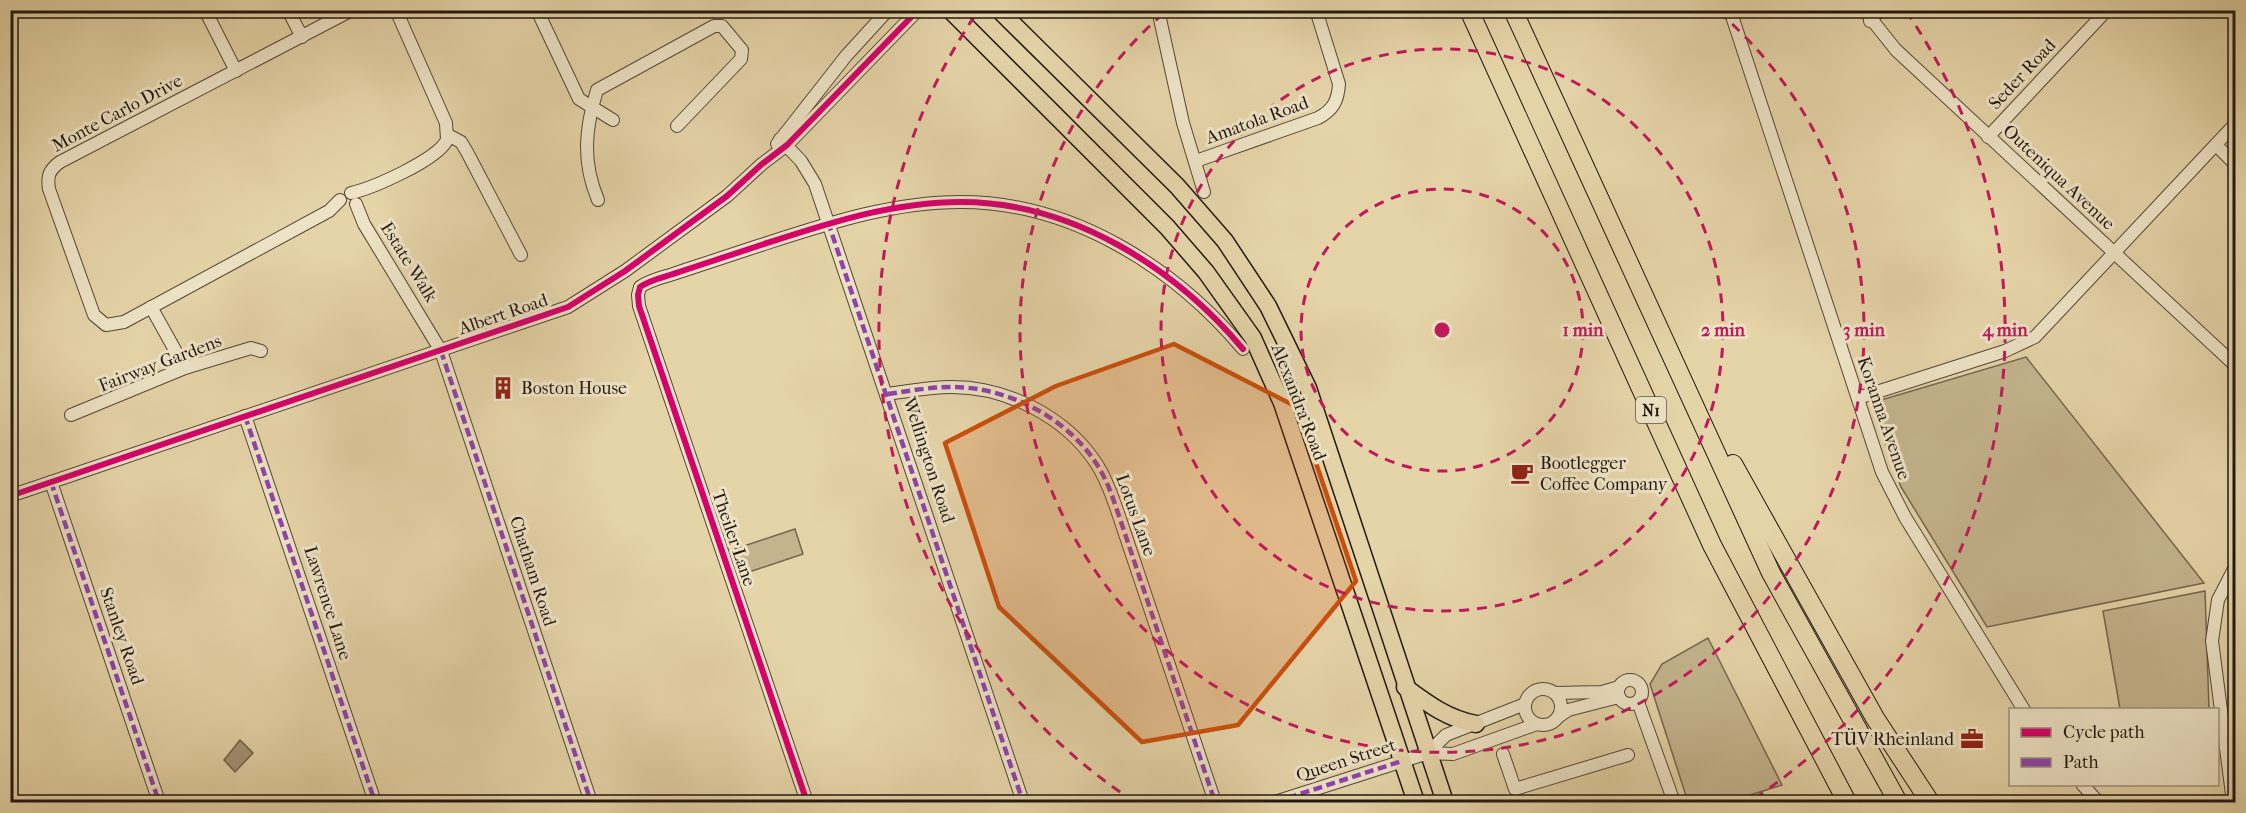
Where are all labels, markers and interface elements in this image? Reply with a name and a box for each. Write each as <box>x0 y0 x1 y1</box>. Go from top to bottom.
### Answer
street label: Seder Road <box>1985 35 2060 114</box>
street label: Monte Carlo Drive <box>48 70 186 157</box>
street label: Amatola Road <box>1202 92 1312 149</box>
street label: Outeniqua Avenue <box>1998 120 2119 235</box>
street label: Estate Walk <box>376 218 442 307</box>
street label: Albert Road <box>455 289 551 340</box>
centre of rings <box>1432 320 1452 340</box>
text: 1 min <box>1562 320 1604 341</box>
text: 2 min <box>1701 320 1745 341</box>
text: 3 min <box>1843 320 1886 341</box>
text: 4 min <box>1981 320 2028 341</box>
street label: Fairway Gardens <box>96 330 225 397</box>
street label: Alexandra Road <box>1266 340 1330 464</box>
street label: Koranna Avenue <box>1853 354 1914 483</box>
building icon: Boston House <box>490 375 516 401</box>
place label: Boston House <box>521 378 627 399</box>
street label: Wellington Road <box>898 394 959 526</box>
road number: N1 <box>1636 397 1666 423</box>
place label: Bootlegger Coffee Company <box>1540 453 1669 495</box>
cafe icon: Bootlegger Coffee Company <box>1509 460 1535 486</box>
street label: Lotus Lane <box>1111 471 1160 559</box>
street label: Theiler Lane <box>707 487 760 589</box>
street label: Chatham Road <box>505 514 560 629</box>
street label: Lawrence Lane <box>299 544 356 663</box>
street label: Stanley Road <box>95 585 148 688</box>
legend <box>2009 708 2219 786</box>
text: Cycle path <box>2063 722 2144 743</box>
office icon: TÜV Rheinland <box>1959 726 1985 752</box>
place label: TÜV Rheinland <box>1831 728 1954 750</box>
street label: Queen Street <box>1294 734 1399 786</box>
text: Path <box>2063 752 2099 773</box>

